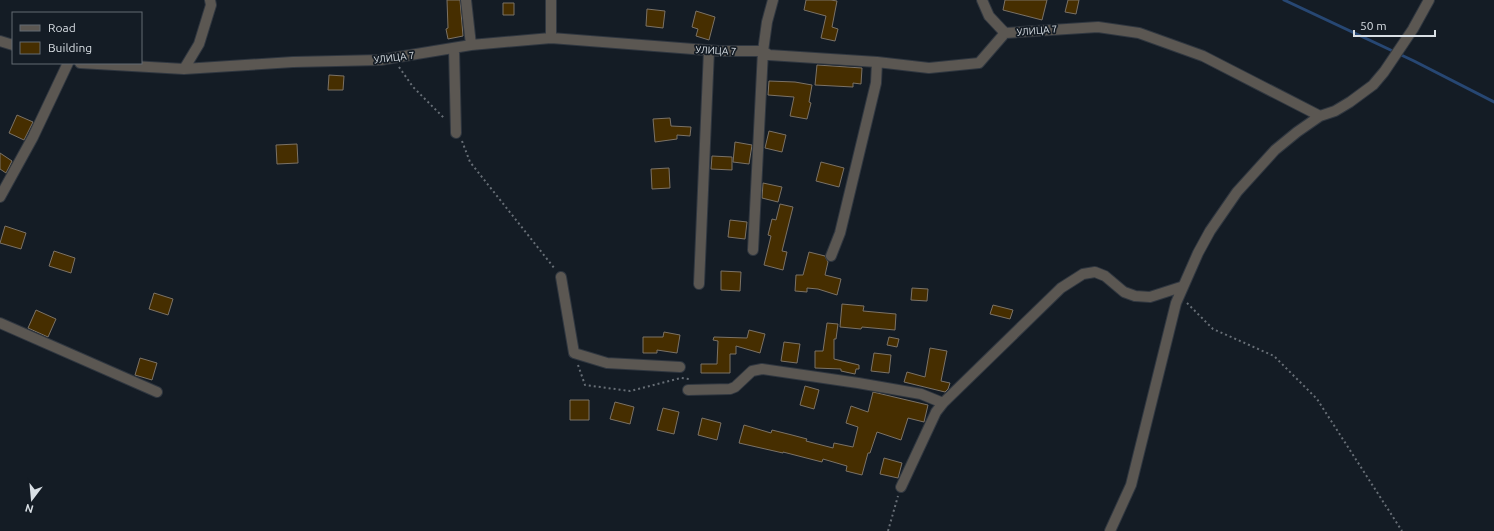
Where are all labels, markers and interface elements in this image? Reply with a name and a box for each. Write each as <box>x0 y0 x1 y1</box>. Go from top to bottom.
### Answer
legend <box>12 12 142 64</box>
scale bar <box>1354 12 1435 38</box>
text: 50 m <box>1360 19 1387 32</box>
text: Road <box>48 21 76 34</box>
street label: УЛИЦА 7 <box>1016 23 1058 38</box>
text: Building <box>48 41 92 54</box>
street label: УЛИЦА 7 <box>695 44 737 57</box>
street label: УЛИЦА 7 <box>373 50 415 65</box>
north arrow <box>12 479 52 519</box>
text: N <box>24 502 35 516</box>

